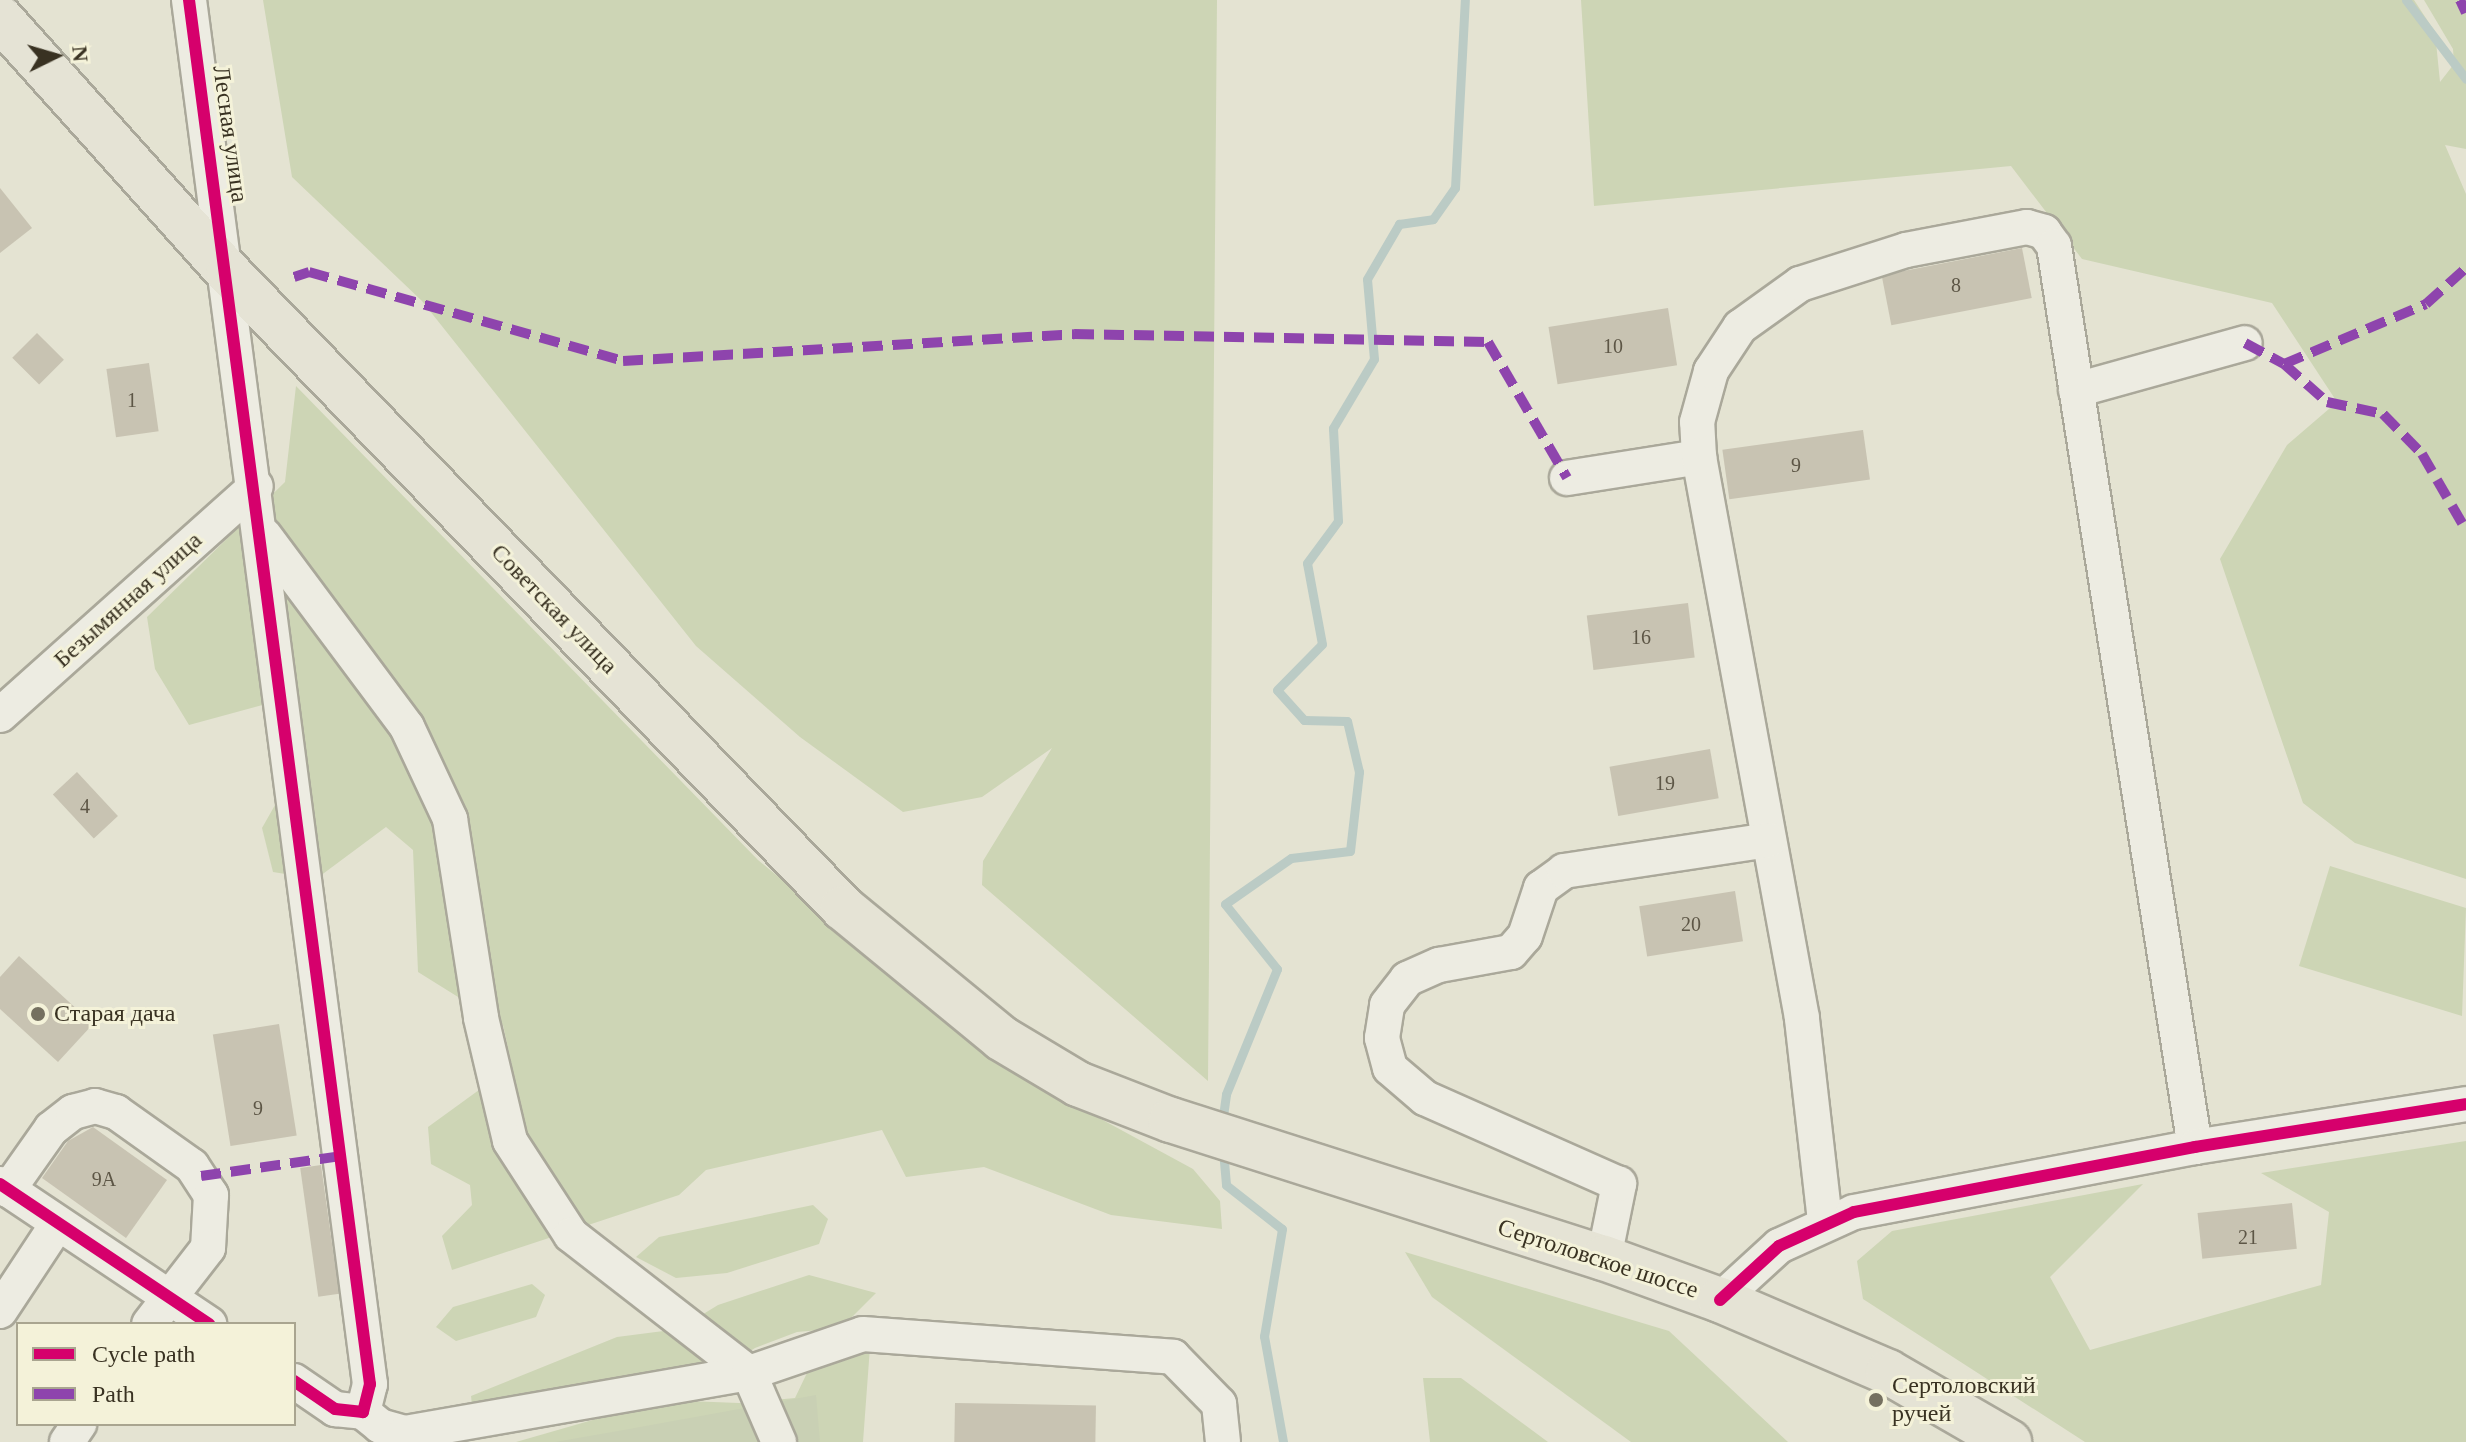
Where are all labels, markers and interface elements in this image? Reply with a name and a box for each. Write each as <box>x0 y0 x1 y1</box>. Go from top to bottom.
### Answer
north arrow <box>16 16 96 96</box>
text: N <box>67 45 94 63</box>
street label: Лесная улица <box>206 64 254 204</box>
house number: 8 <box>1951 273 1961 297</box>
house number: 10 <box>1603 334 1623 358</box>
house number: 1 <box>127 388 137 412</box>
house number: 9 <box>1791 453 1801 477</box>
street label: Безымянная улица <box>48 526 208 674</box>
street label: Советская улица <box>485 538 623 680</box>
house number: 16 <box>1631 625 1651 649</box>
house number: 19 <box>1655 771 1675 795</box>
house number: 4 <box>80 794 90 818</box>
house number: 20 <box>1681 912 1701 936</box>
place label: Старая дача <box>54 1000 175 1028</box>
marker: Старая дача <box>29 1005 47 1023</box>
house number: 9 <box>253 1096 263 1120</box>
house number: 9А <box>92 1167 116 1191</box>
street label: Сертоловское шоссе <box>1494 1213 1702 1305</box>
house number: 21 <box>2238 1225 2258 1249</box>
legend <box>16 1322 296 1426</box>
text: Cycle path <box>92 1341 195 1367</box>
place label: Сертоловский ручей <box>1892 1372 2036 1428</box>
text: Path <box>92 1381 135 1407</box>
marker: Сертоловский ручей <box>1867 1391 1885 1409</box>

